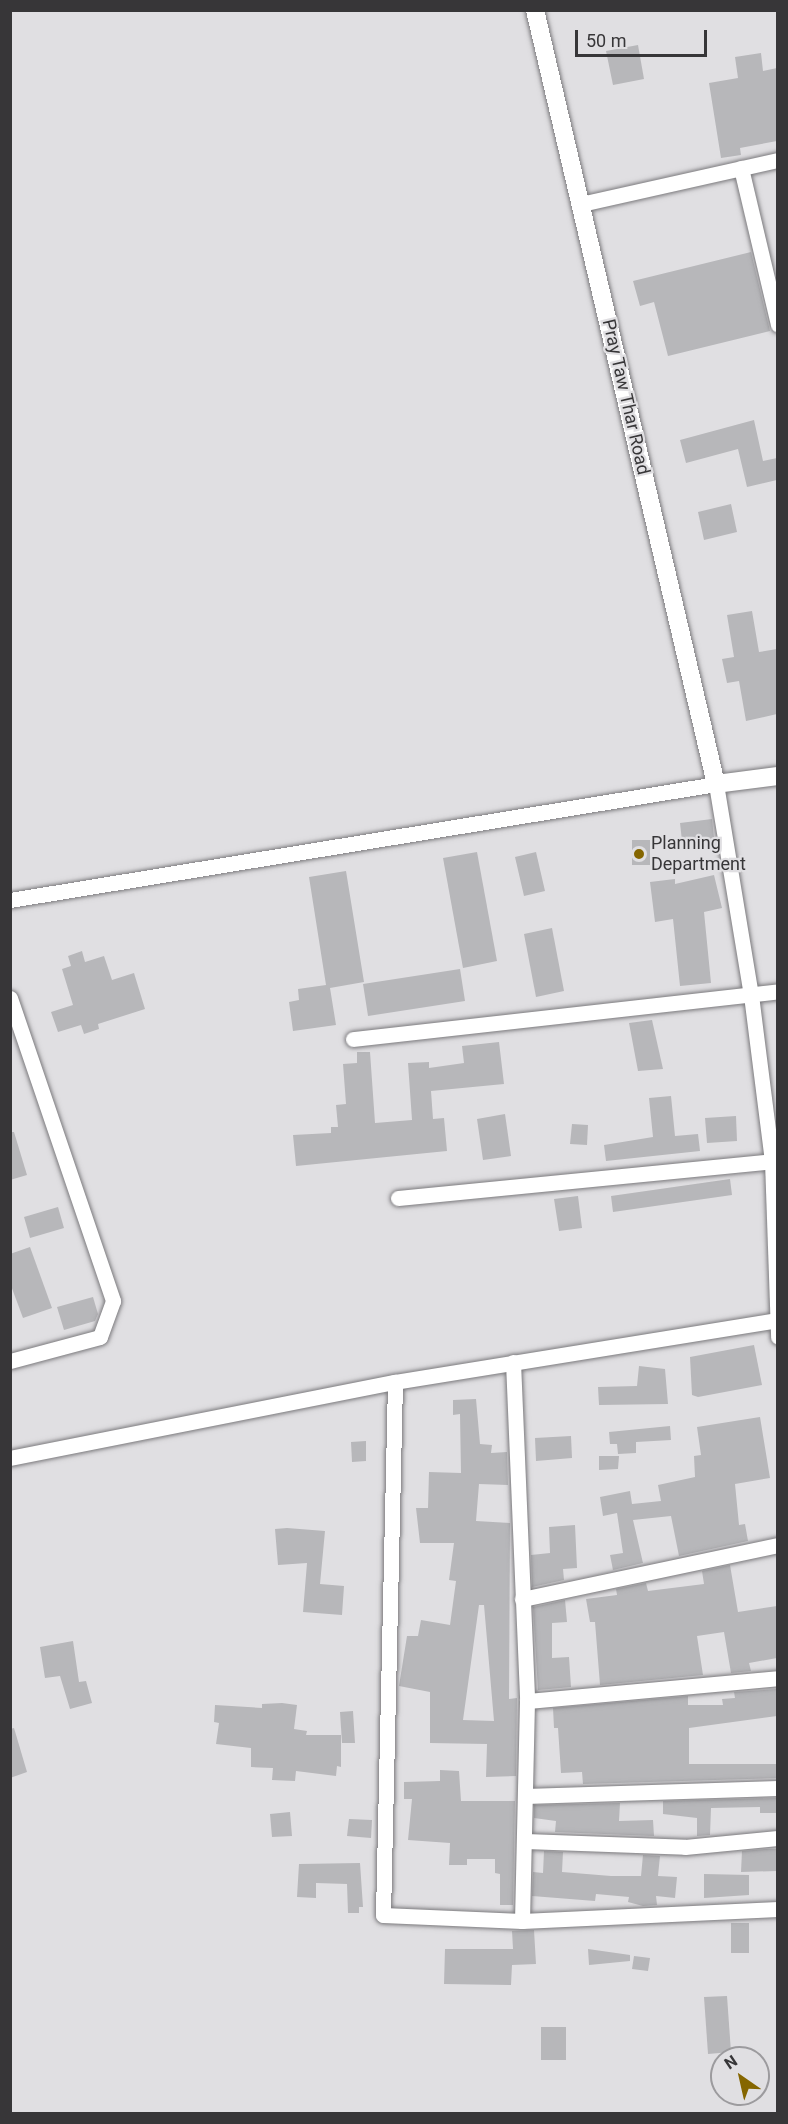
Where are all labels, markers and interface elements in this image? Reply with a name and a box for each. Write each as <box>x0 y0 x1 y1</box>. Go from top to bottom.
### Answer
scale bar <box>578 18 710 56</box>
text: 50 m <box>586 30 626 51</box>
street label: Pray Taw Thar Road <box>598 317 654 477</box>
place label: Planning Department <box>651 833 746 876</box>
marker: Planning Department <box>632 847 646 861</box>
north arrow <box>710 2046 770 2106</box>
text: N <box>721 2051 741 2073</box>

